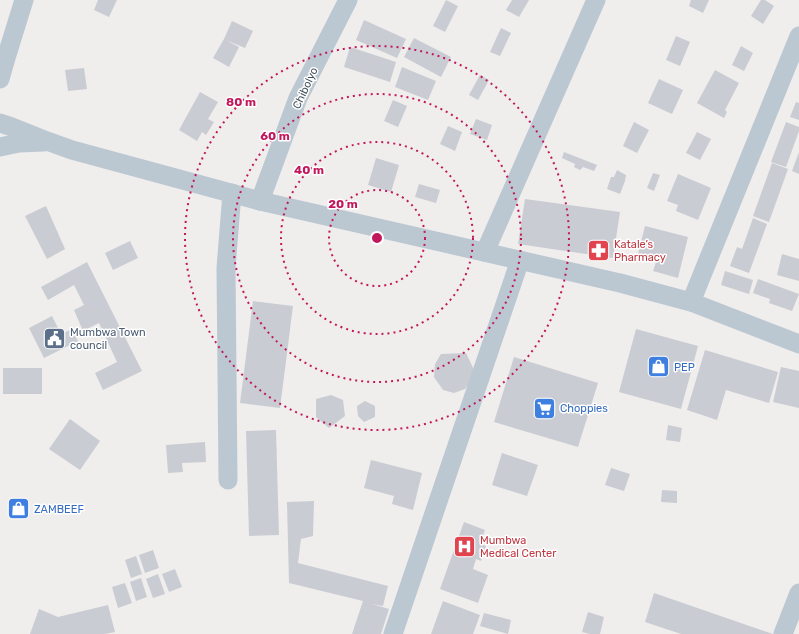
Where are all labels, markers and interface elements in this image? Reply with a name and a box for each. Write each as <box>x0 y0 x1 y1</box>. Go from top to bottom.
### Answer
street label: Chibolyo <box>290 65 321 111</box>
text: 80 m <box>226 95 256 109</box>
text: 60 m <box>260 129 290 143</box>
text: 40 m <box>294 163 324 177</box>
text: 20 m <box>328 197 358 211</box>
centre of rings <box>370 231 384 245</box>
pharmacy icon: Katale’s Pharmacy <box>586 237 612 263</box>
place label: Katale’s Pharmacy <box>614 238 666 264</box>
public building icon: Mumbwa Town council <box>42 325 68 351</box>
place label: Mumbwa Town council <box>70 326 146 352</box>
shop icon: PEP <box>646 354 672 380</box>
place label: PEP <box>674 361 695 374</box>
supermarket icon: Choppies <box>531 395 557 421</box>
place label: Choppies <box>560 402 608 415</box>
shop icon: ZAMBEEF <box>5 496 31 522</box>
place label: ZAMBEEF <box>34 503 84 516</box>
hospital icon: Mumbwa Medical Center <box>451 533 477 559</box>
place label: Mumbwa Medical Center <box>480 534 557 560</box>

